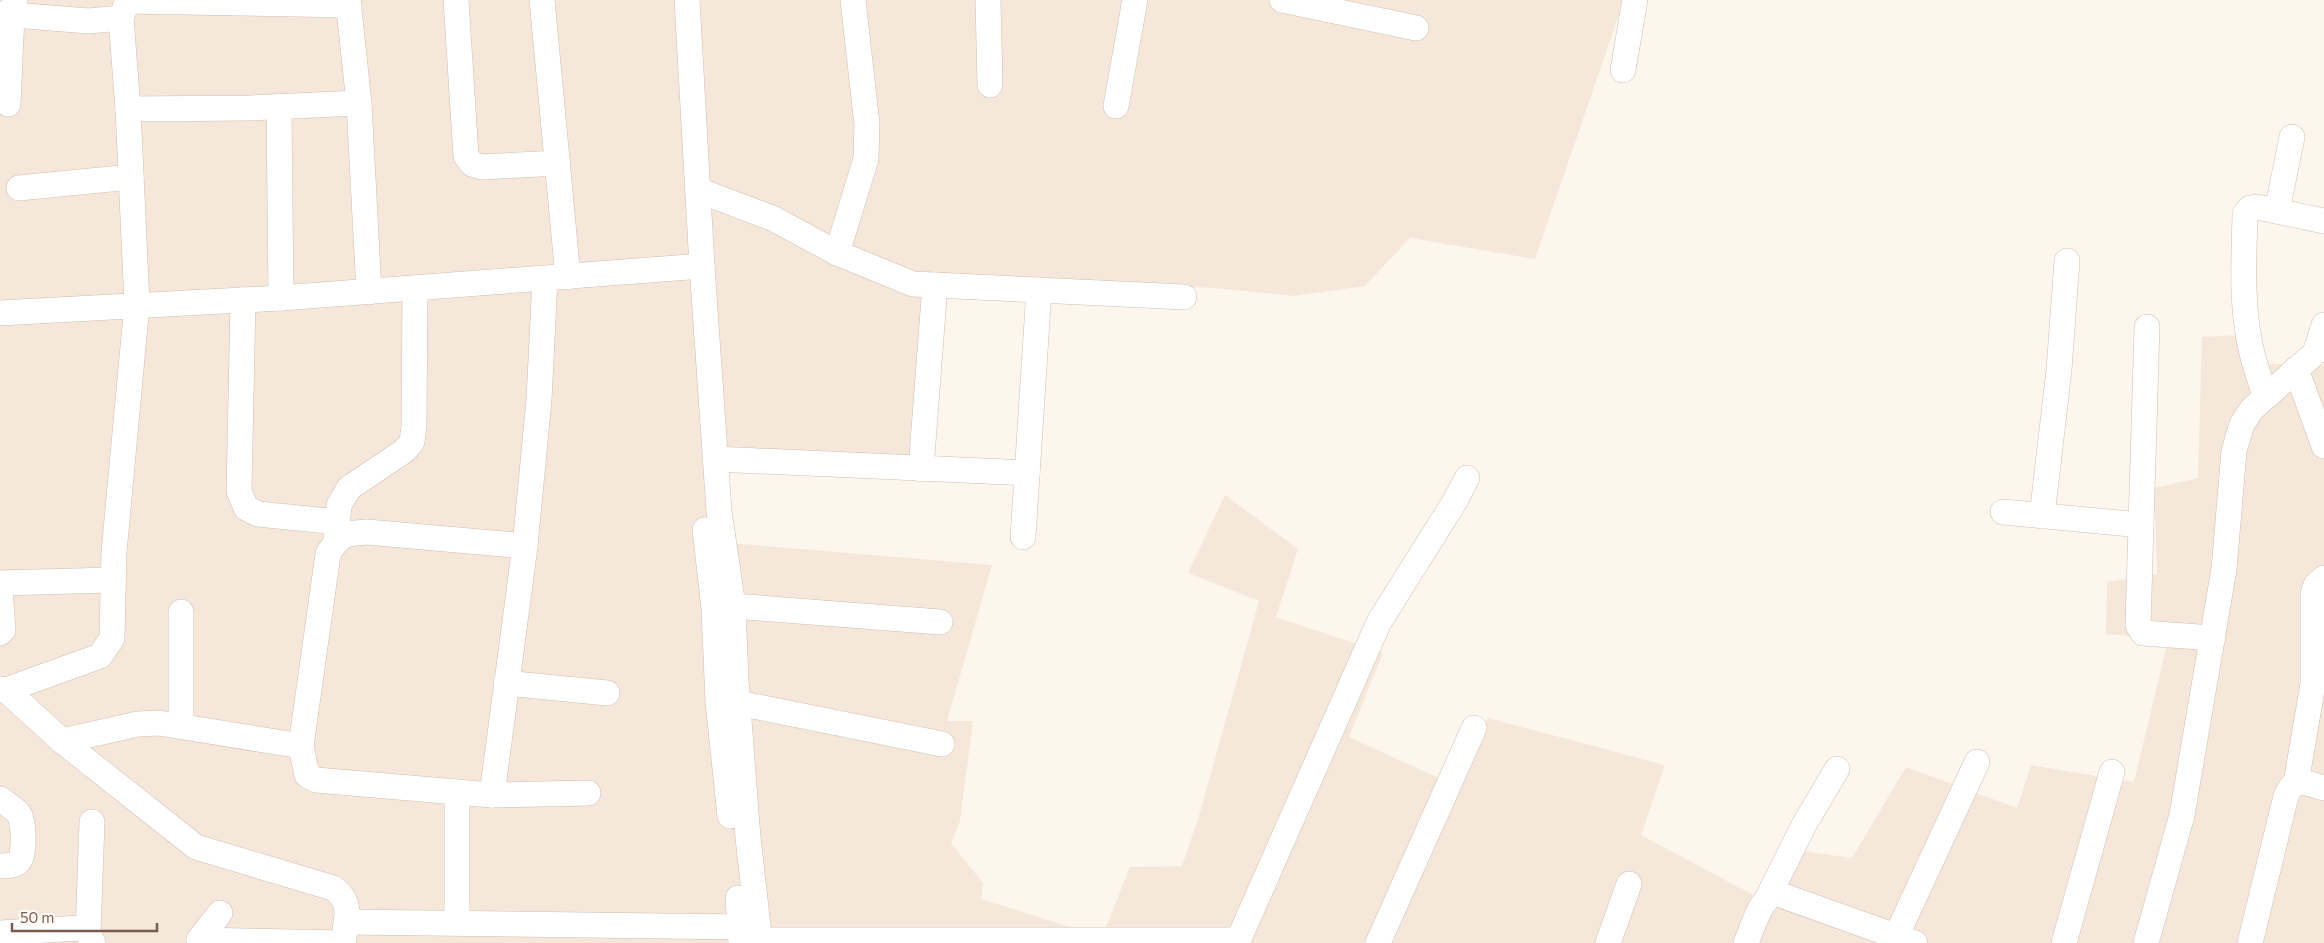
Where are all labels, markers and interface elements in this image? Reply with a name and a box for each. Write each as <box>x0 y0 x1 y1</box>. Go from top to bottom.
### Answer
scale bar <box>12 900 158 932</box>
text: 50 m <box>20 908 54 926</box>

